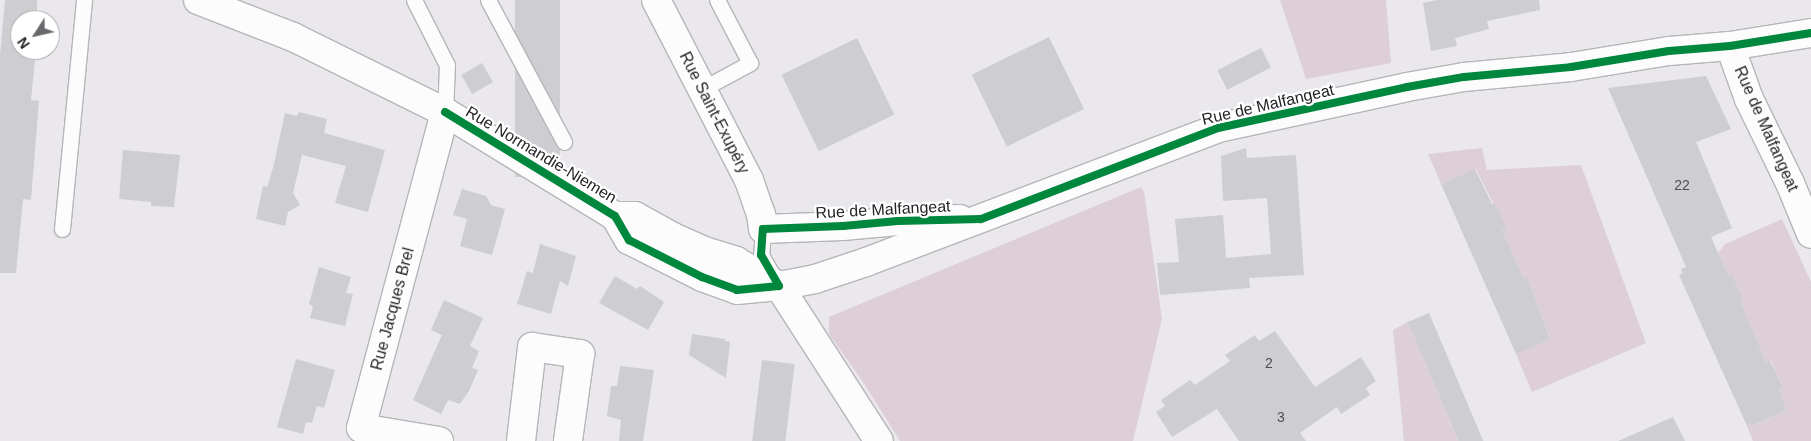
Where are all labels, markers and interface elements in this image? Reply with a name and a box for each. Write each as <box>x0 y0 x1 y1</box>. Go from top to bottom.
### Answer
north arrow <box>10 10 60 60</box>
text: N <box>14 34 33 52</box>
street label: Rue Saint-Exupéry <box>675 49 753 177</box>
street label: Rue de Malfangeat <box>1730 63 1802 195</box>
street label: Rue de Malfangeat <box>1200 80 1336 130</box>
street label: Rue Normandie-Niemen <box>462 102 620 208</box>
house number: 22 <box>1674 177 1690 193</box>
street label: Rue de Malfangeat <box>815 197 951 223</box>
street label: Rue Jacques Brel <box>367 246 419 372</box>
house number: 2 <box>1265 355 1273 371</box>
house number: 3 <box>1277 409 1285 425</box>

